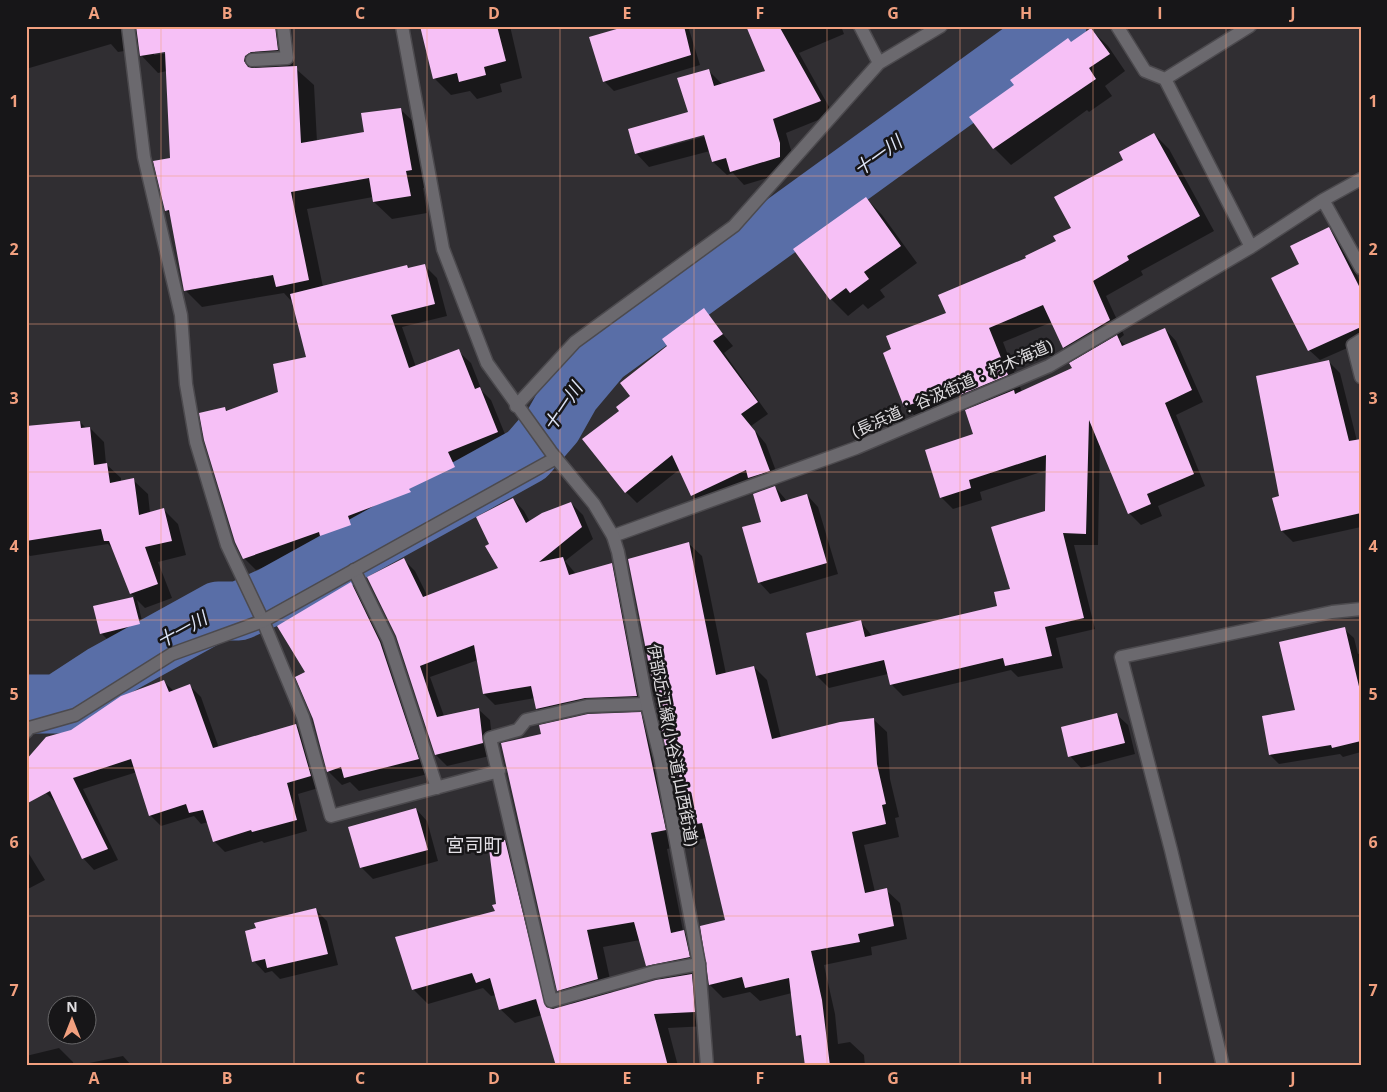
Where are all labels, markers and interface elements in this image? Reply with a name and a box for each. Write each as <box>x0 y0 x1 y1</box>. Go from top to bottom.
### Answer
text: A <box>88 2 100 24</box>
text: B <box>222 2 232 24</box>
text: C <box>355 2 365 24</box>
text: D <box>488 2 500 24</box>
text: E <box>623 2 632 24</box>
text: F <box>756 2 764 24</box>
text: G <box>887 2 899 24</box>
text: H <box>1020 2 1032 24</box>
text: I <box>1157 2 1163 24</box>
text: J <box>1288 2 1296 24</box>
text: 1 <box>9 90 19 112</box>
text: 1 <box>1368 90 1378 112</box>
water label: 十一川 <box>849 128 908 181</box>
text: 2 <box>9 238 19 260</box>
text: 2 <box>1368 238 1378 260</box>
street label: (長浜道：谷汲街道：朽木海道) <box>848 334 1056 442</box>
water label: 十一川 <box>537 376 588 436</box>
text: 3 <box>9 387 19 409</box>
text: 3 <box>1368 387 1378 409</box>
text: 4 <box>9 535 19 557</box>
text: 4 <box>1368 535 1378 557</box>
water label: 十一川 <box>152 605 213 653</box>
street label: 伊部近江線(小谷道;山西街道) <box>643 642 703 848</box>
text: 5 <box>9 683 19 705</box>
text: 5 <box>1368 683 1378 705</box>
text: 6 <box>9 831 19 853</box>
text: 6 <box>1368 831 1378 853</box>
district label: 宮司町 <box>445 832 503 858</box>
text: 7 <box>9 979 19 1001</box>
text: 7 <box>1368 979 1378 1001</box>
north arrow <box>48 994 98 1044</box>
text: N <box>66 997 78 1016</box>
text: A <box>88 1067 100 1089</box>
text: B <box>222 1067 232 1089</box>
text: C <box>355 1067 365 1089</box>
text: D <box>488 1067 500 1089</box>
text: E <box>623 1067 632 1089</box>
text: F <box>756 1067 764 1089</box>
text: G <box>887 1067 899 1089</box>
text: H <box>1020 1067 1032 1089</box>
text: I <box>1157 1067 1163 1089</box>
text: J <box>1288 1067 1296 1089</box>

